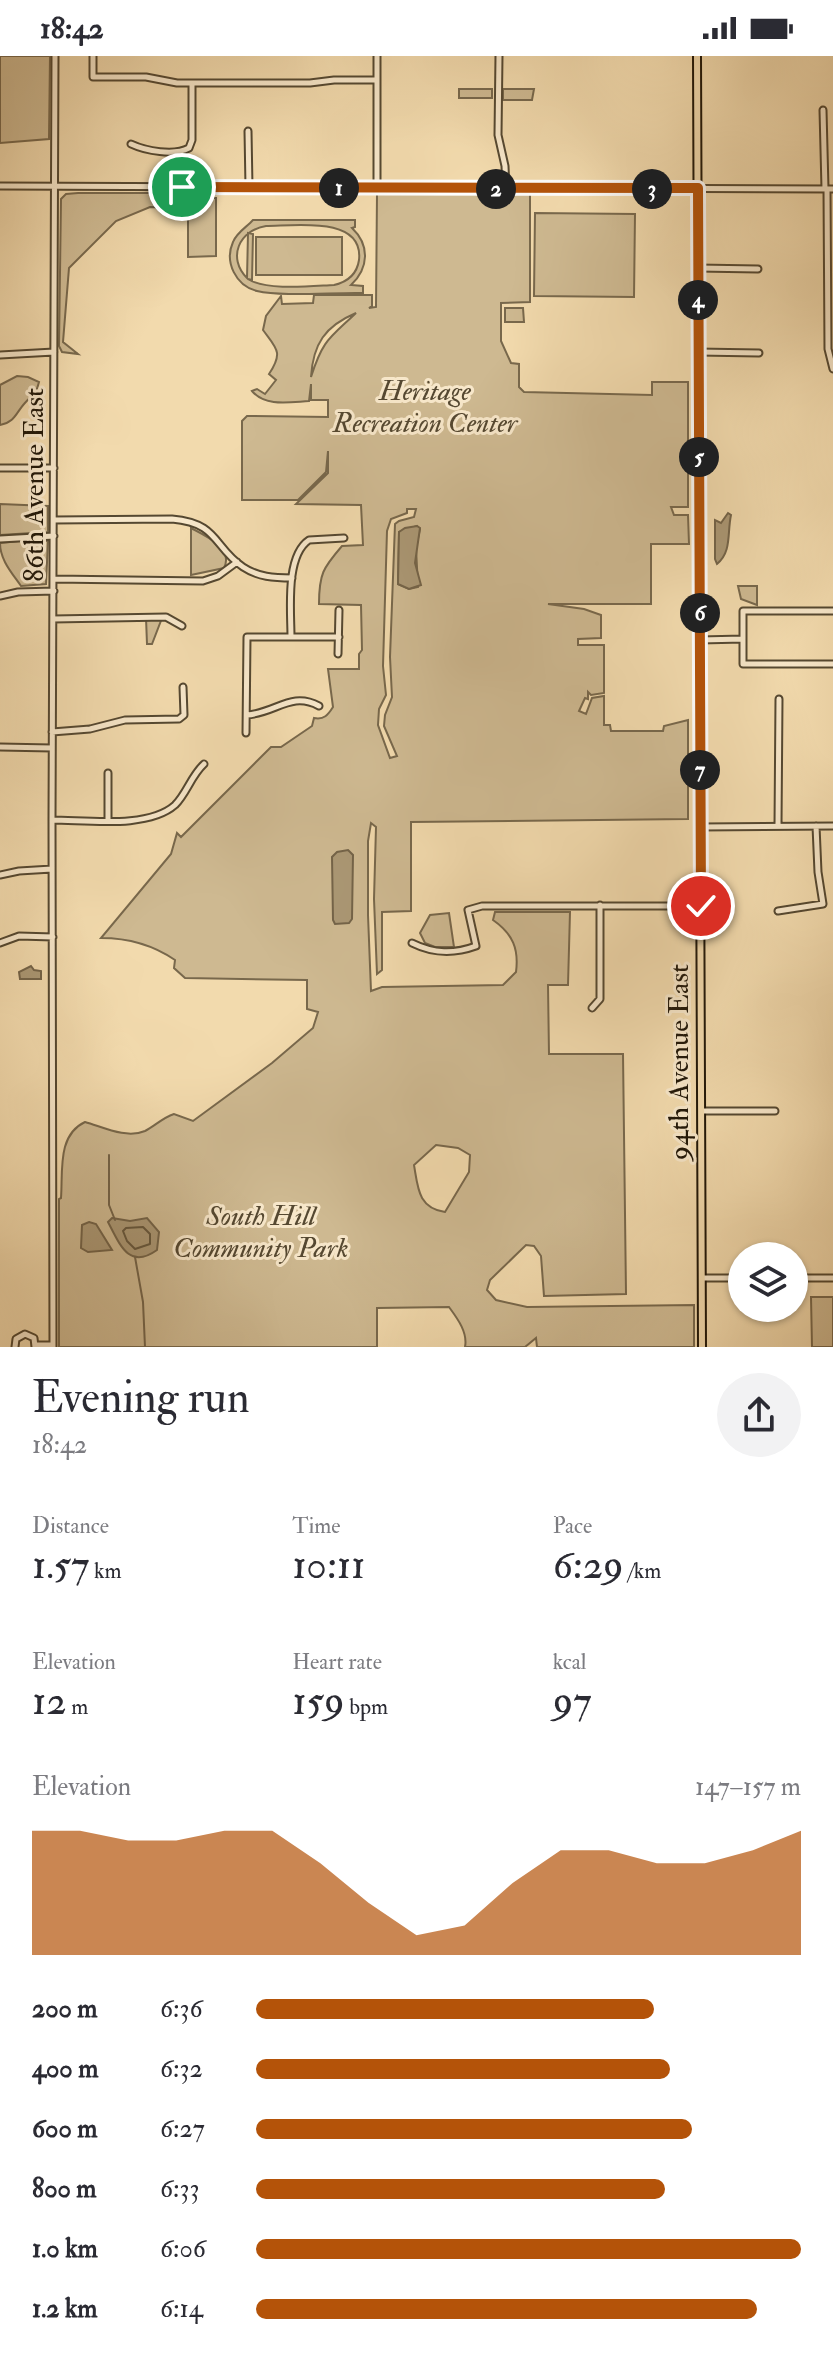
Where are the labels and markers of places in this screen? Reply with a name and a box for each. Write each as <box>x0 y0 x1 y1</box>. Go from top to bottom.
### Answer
pin <box>148 153 216 221</box>
pin: 1 <box>319 168 359 208</box>
pin: 2 <box>476 169 516 209</box>
pin: 3 <box>632 169 672 209</box>
pin: 4 <box>678 280 718 320</box>
pin: 5 <box>679 437 719 477</box>
pin: 6 <box>680 593 720 633</box>
pin: 7 <box>680 750 720 790</box>
pin <box>667 872 735 940</box>

